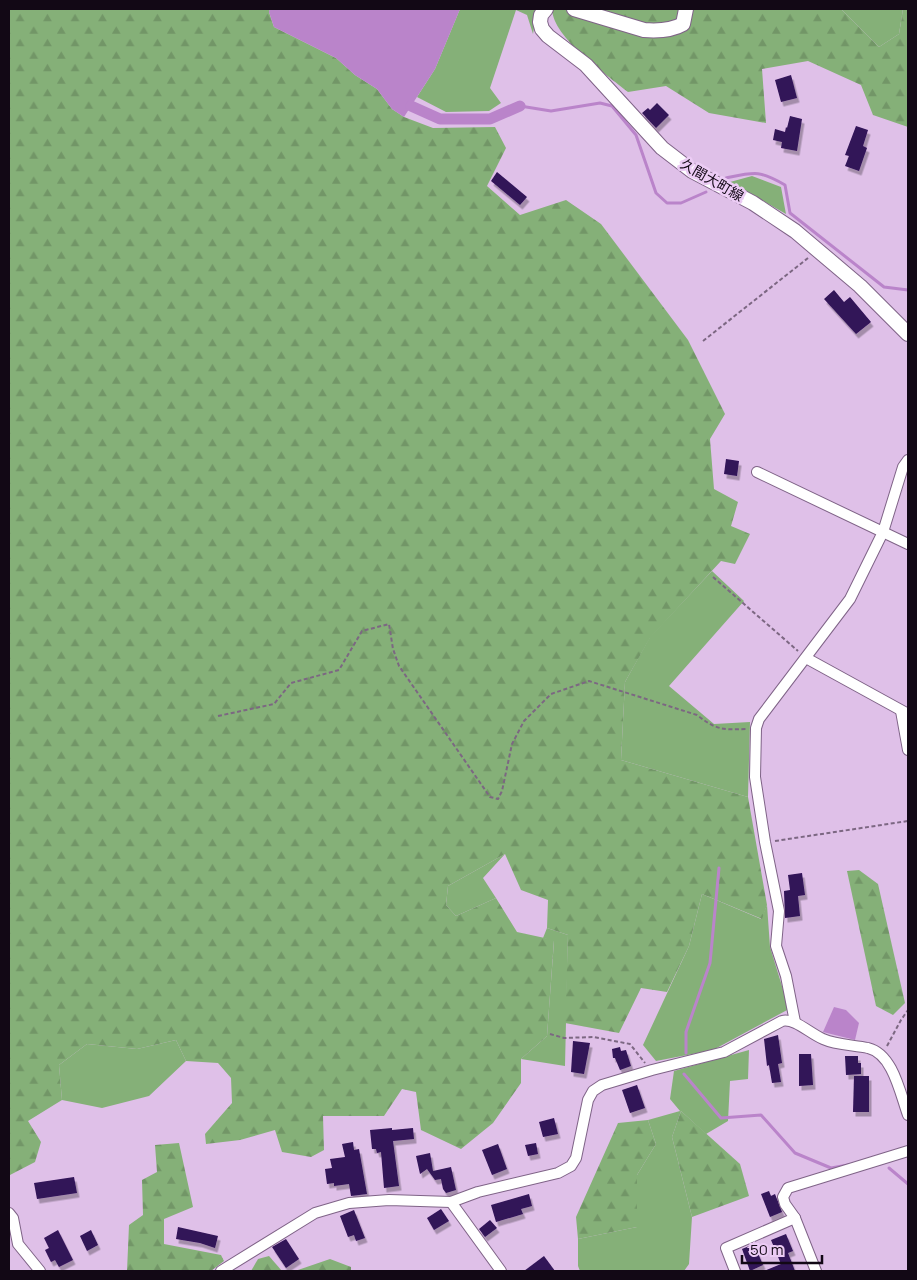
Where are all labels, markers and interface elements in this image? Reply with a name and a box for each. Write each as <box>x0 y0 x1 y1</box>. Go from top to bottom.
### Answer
street label: 久間大町線 <box>677 154 747 205</box>
scale bar <box>742 1232 822 1264</box>
text: 50 m <box>750 1239 784 1260</box>

